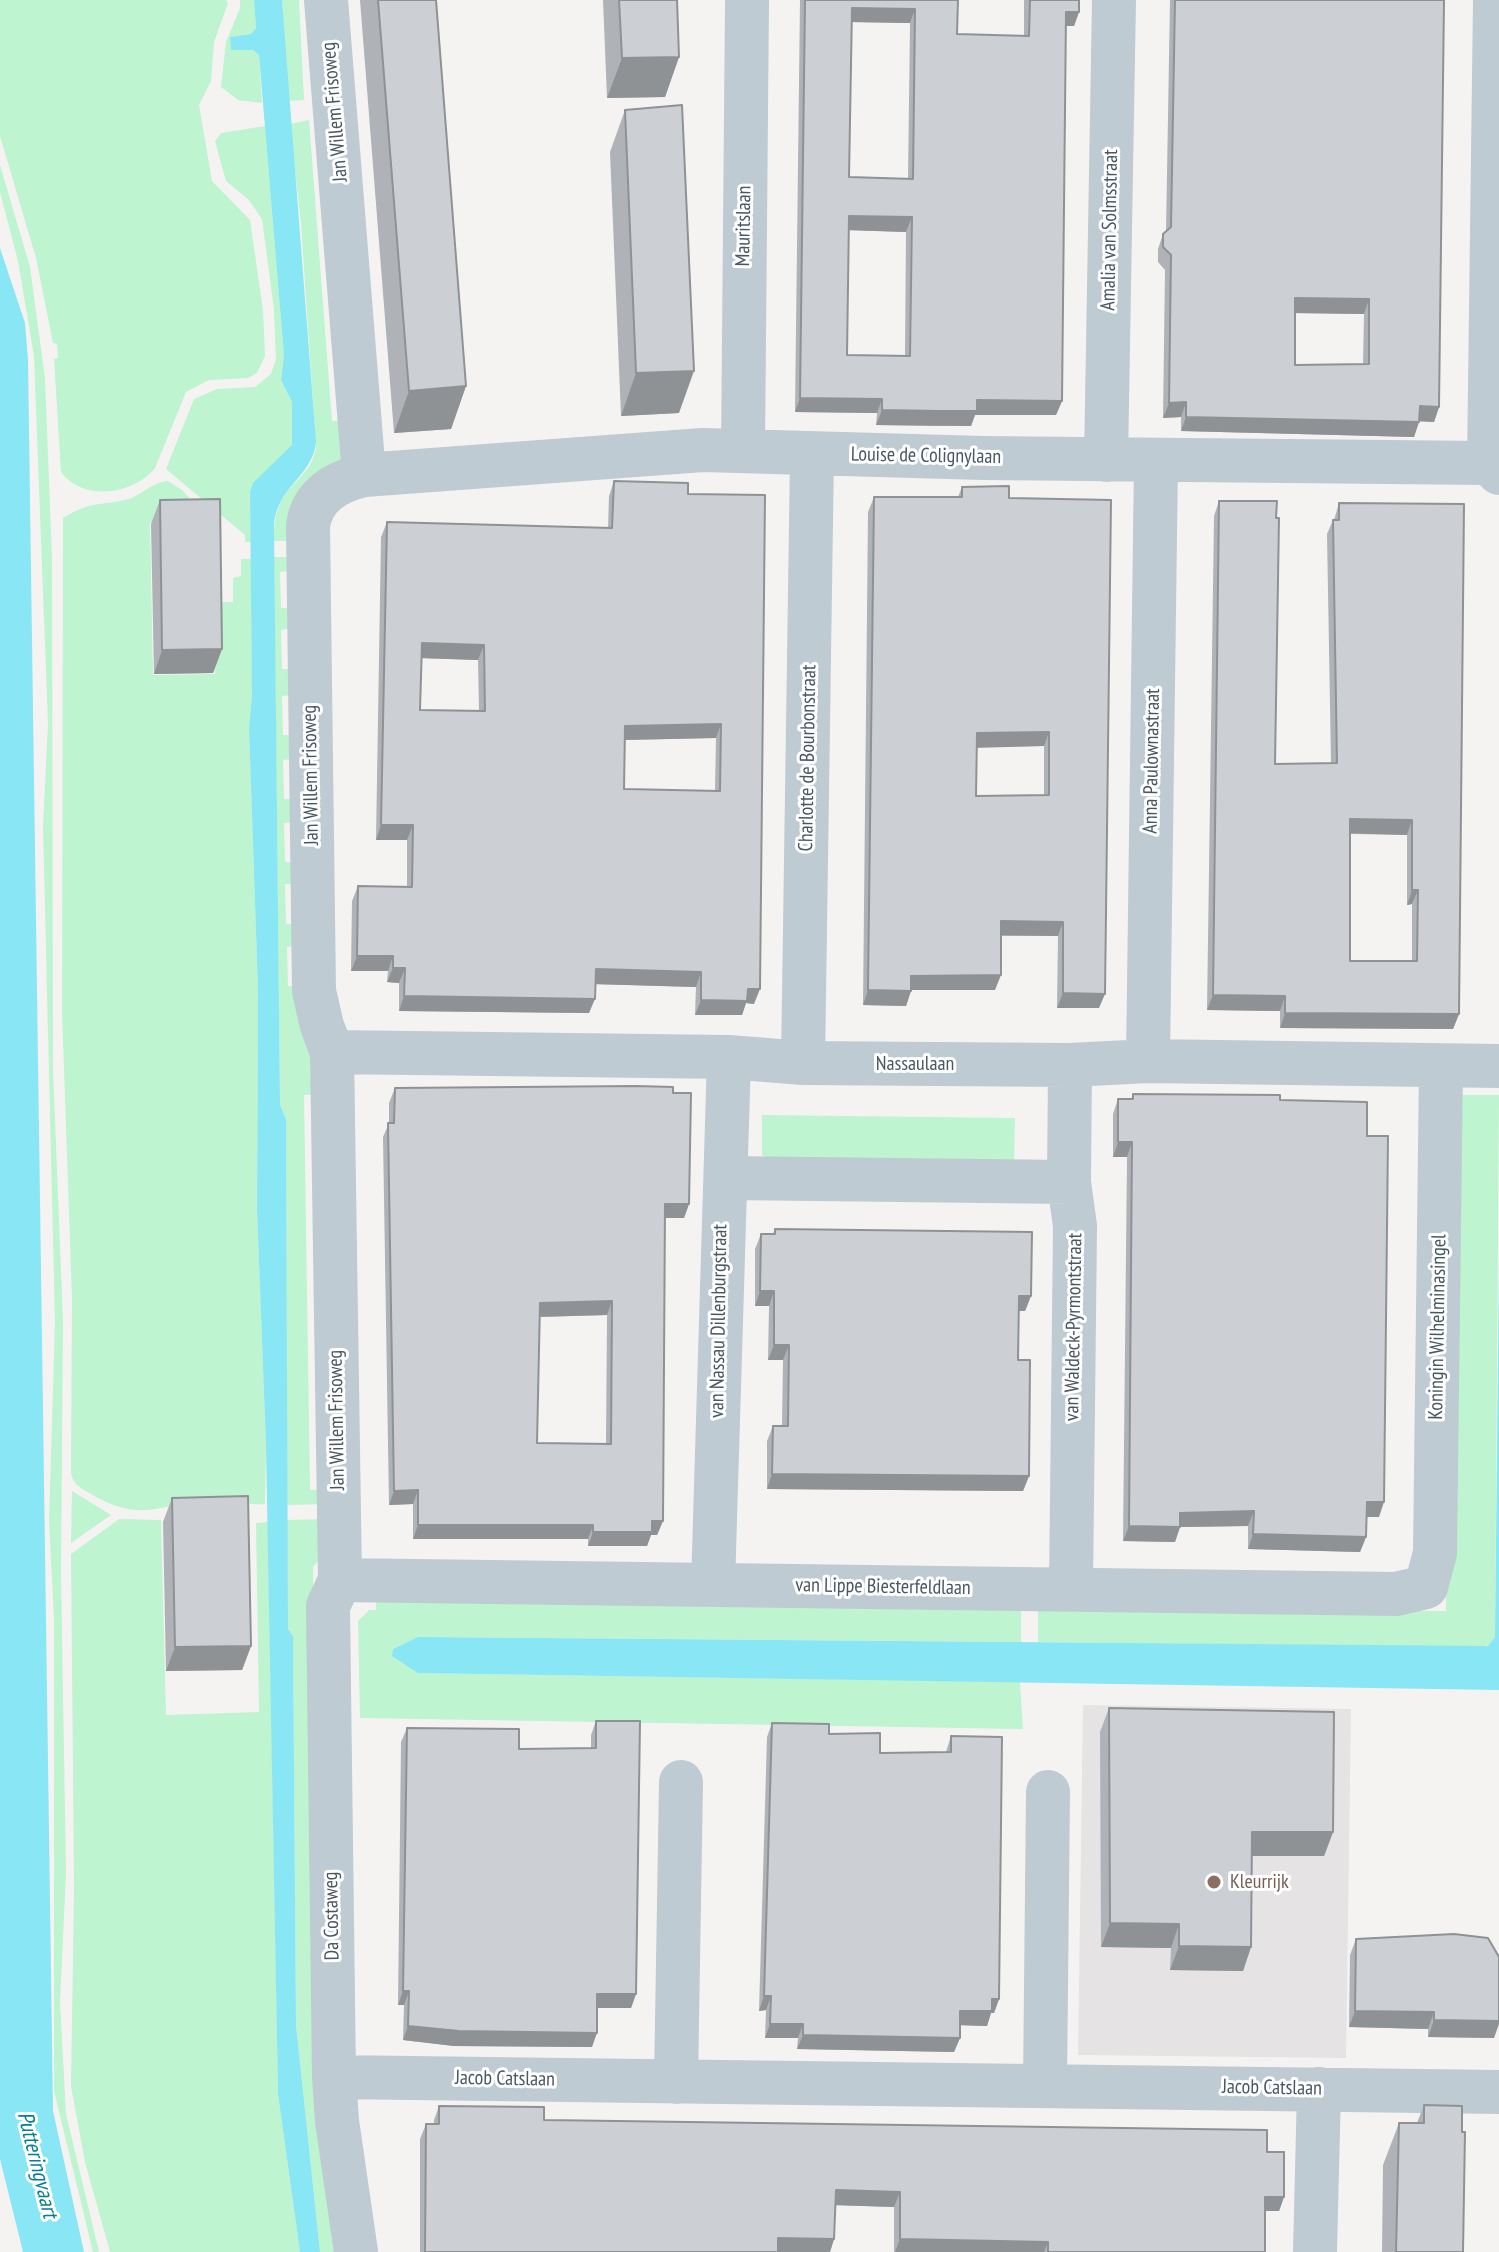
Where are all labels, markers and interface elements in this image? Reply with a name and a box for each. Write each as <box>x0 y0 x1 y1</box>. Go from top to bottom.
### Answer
street label: Jan Willem Frisoweg <box>317 41 353 183</box>
street label: Amalia van Solmsstraat <box>1097 149 1123 311</box>
street label: Mauritslaan <box>731 185 757 267</box>
street label: Louise de Colignylaan <box>851 443 1001 469</box>
street label: Charlotte de Bourbonstraat <box>794 664 822 852</box>
street label: Anna Paulownastraat <box>1139 688 1165 834</box>
street label: Jan Willem Frisoweg <box>298 705 324 845</box>
street label: Nassaulaan <box>876 1052 954 1076</box>
street label: van Nassau Dillenburgstraat <box>705 1224 733 1418</box>
street label: van Waldeck-Pyrmontstraat <box>1060 1233 1088 1421</box>
street label: Koningin Wilhelminasingel <box>1424 1234 1452 1420</box>
street label: Jan Willem Frisoweg <box>324 1350 350 1490</box>
street label: van Lippe Biesterfeldlaan <box>795 1573 971 1601</box>
place label: Kleurrijk <box>1230 1870 1289 1894</box>
street label: Da Costaweg <box>319 1871 345 1961</box>
marker: Kleurrijk <box>1205 1873 1223 1891</box>
street label: Jacob Catslaan <box>455 2066 555 2092</box>
street label: Jacob Catslaan <box>1222 2075 1322 2101</box>
water label: Putteringvaart <box>11 2109 63 2221</box>

